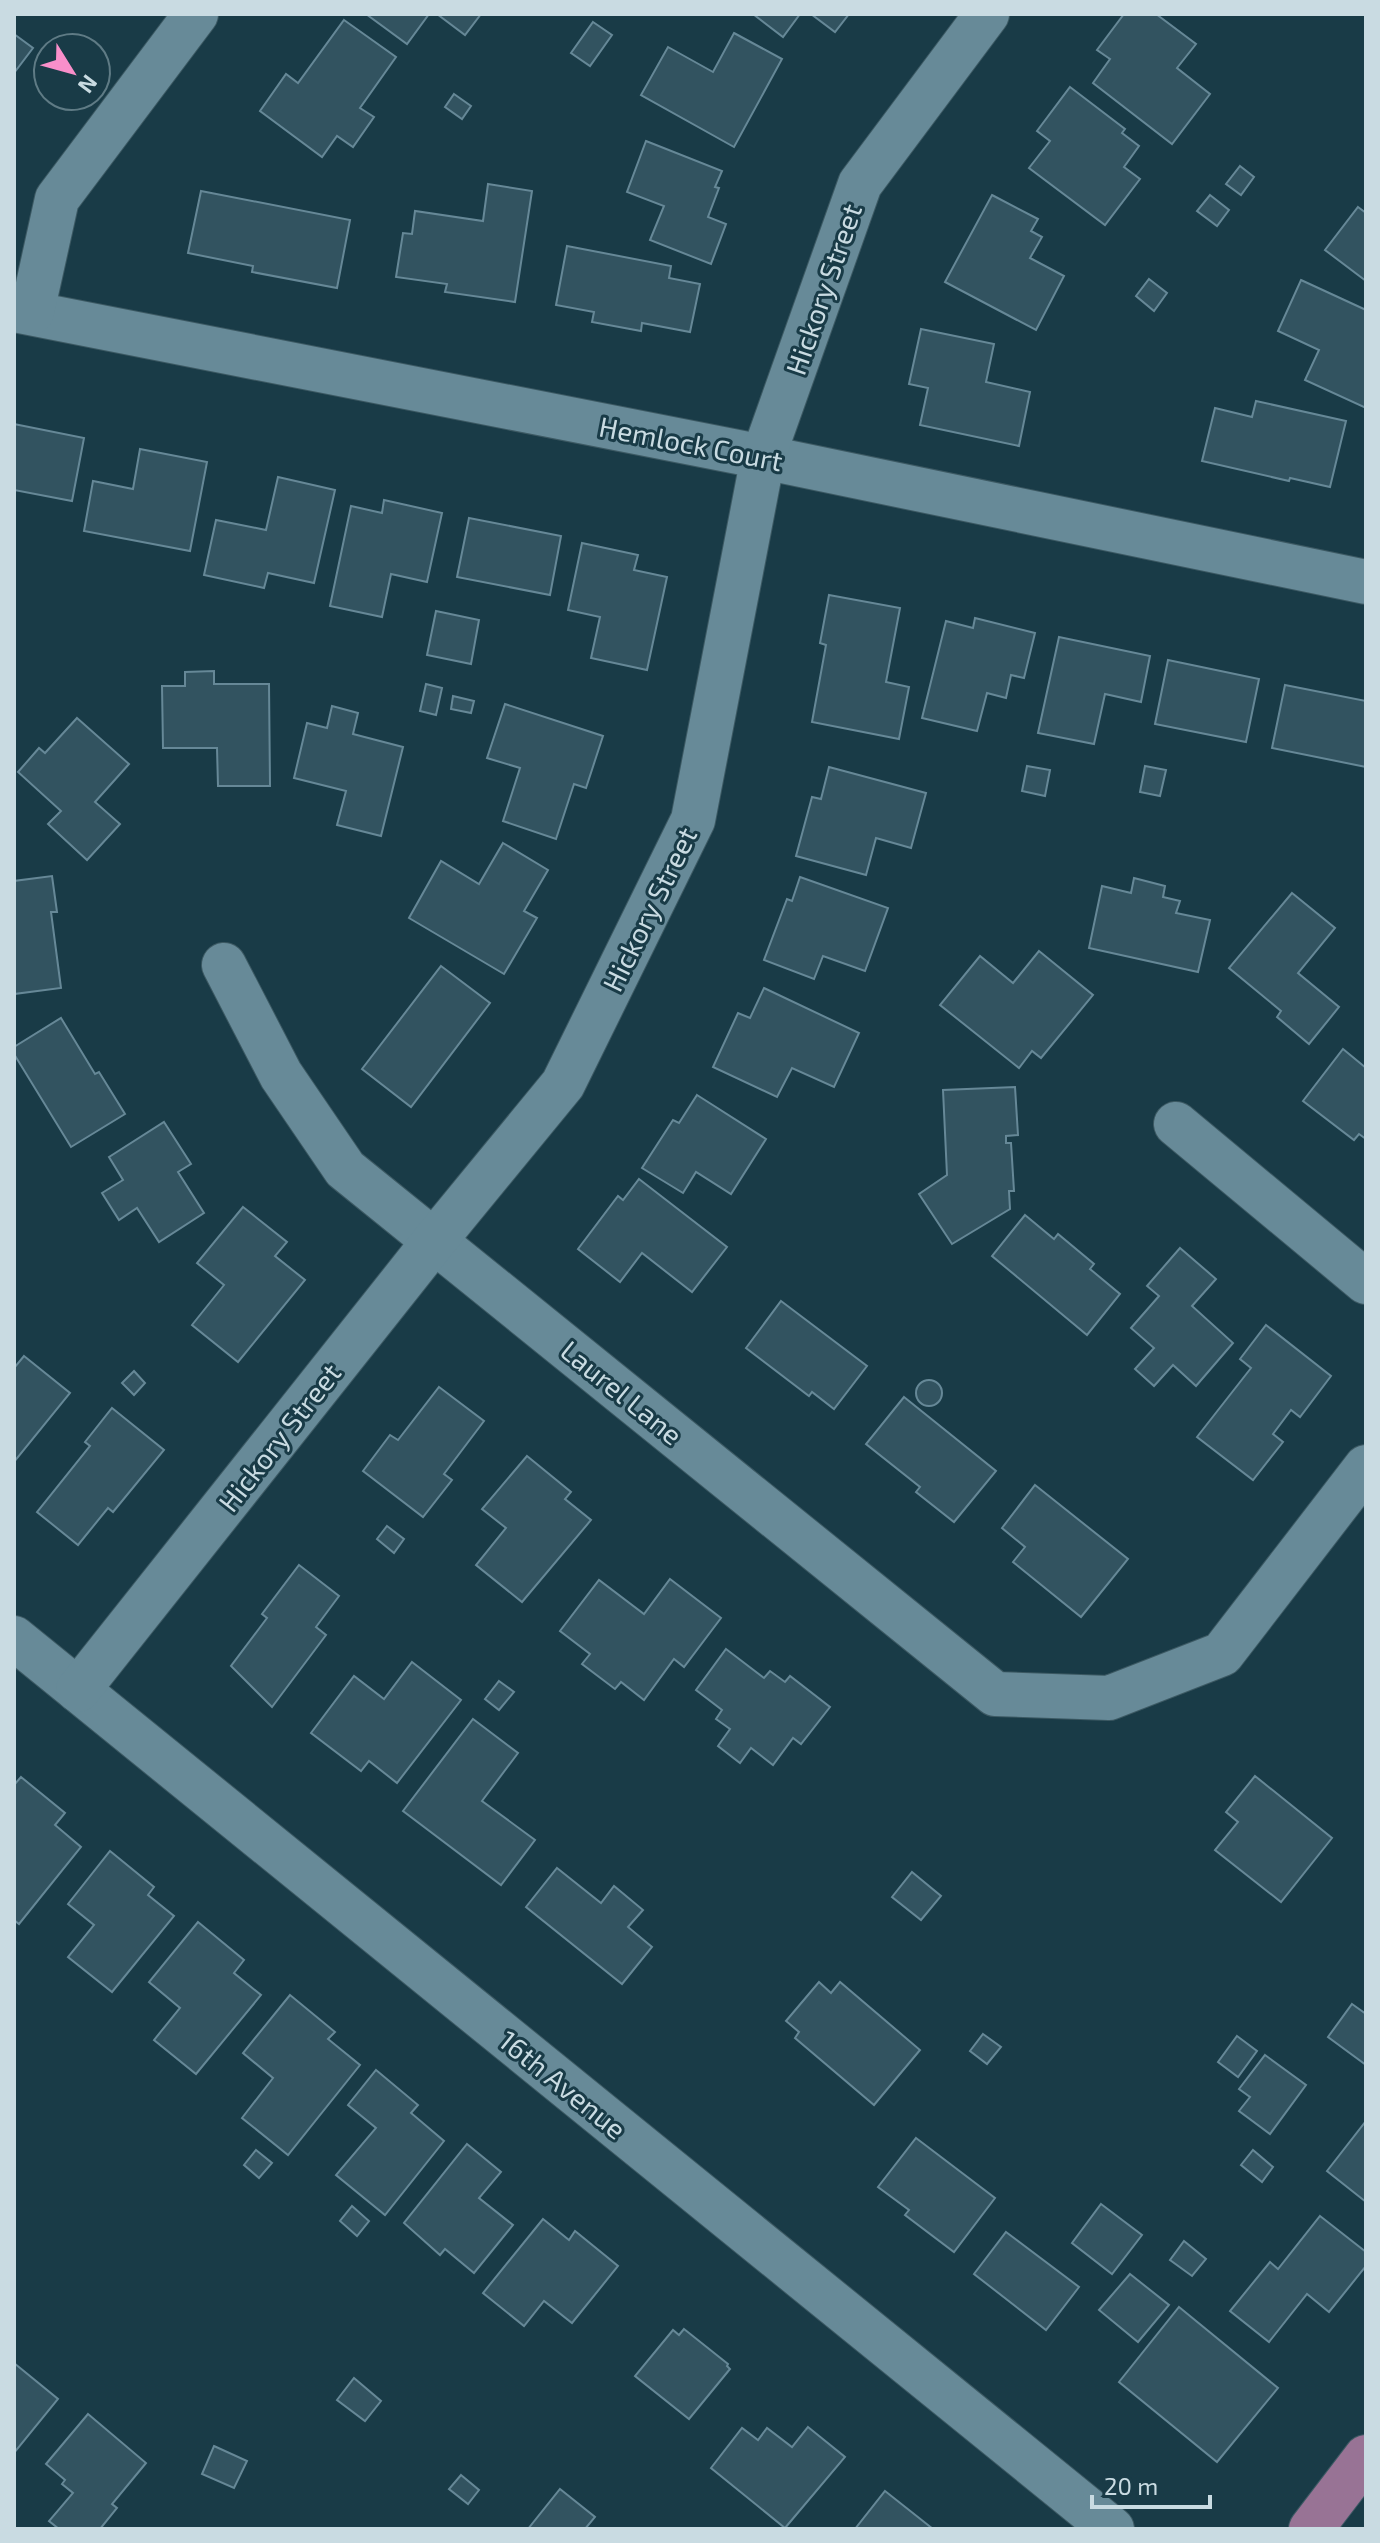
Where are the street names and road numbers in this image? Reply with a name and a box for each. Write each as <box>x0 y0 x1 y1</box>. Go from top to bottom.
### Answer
street label: Hickory Street <box>778 199 868 379</box>
street label: Hemlock Court <box>596 409 786 477</box>
street label: Hickory Street <box>595 821 703 997</box>
street label: Laurel Lane <box>554 1333 690 1451</box>
street label: Hickory Street <box>211 1356 347 1518</box>
street label: 16th Avenue <box>493 2022 633 2146</box>

